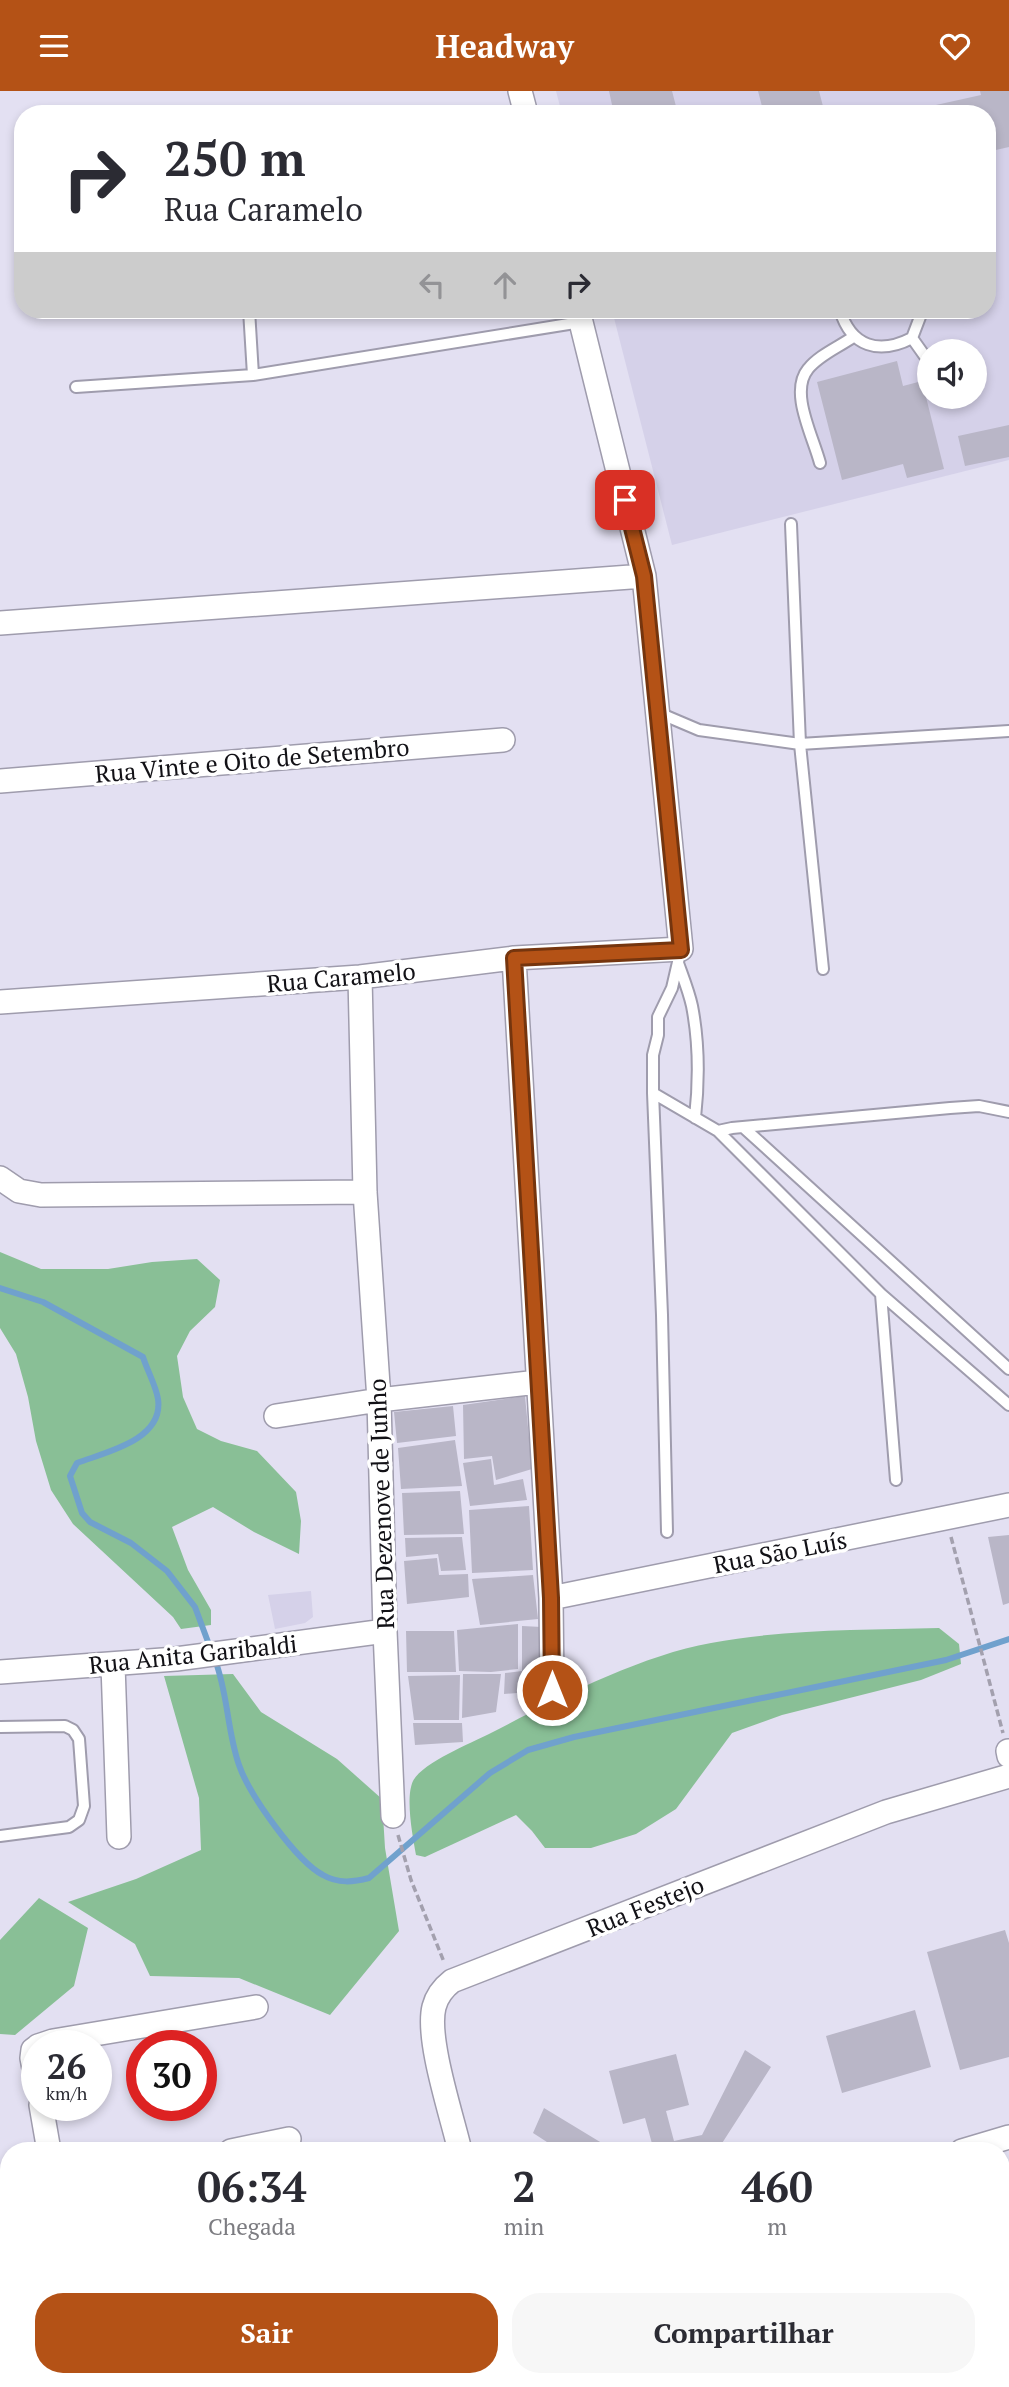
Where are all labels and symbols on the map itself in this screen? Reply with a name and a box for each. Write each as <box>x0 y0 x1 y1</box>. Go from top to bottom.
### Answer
pin <box>595 470 655 530</box>
street label: Rua Vinte e Oito de Setembro <box>94 730 410 790</box>
street label: Rua Caramelo <box>265 955 417 999</box>
street label: Rua Dezenove de Junho <box>361 1378 401 1630</box>
street label: Rua São Luís <box>710 1523 850 1581</box>
street label: Rua Anita Garibaldi <box>87 1627 299 1681</box>
position arrow <box>515 1653 589 1727</box>
street label: Rua Festejo <box>582 1868 708 1944</box>
speed limit sign: 30 <box>126 2030 217 2121</box>

